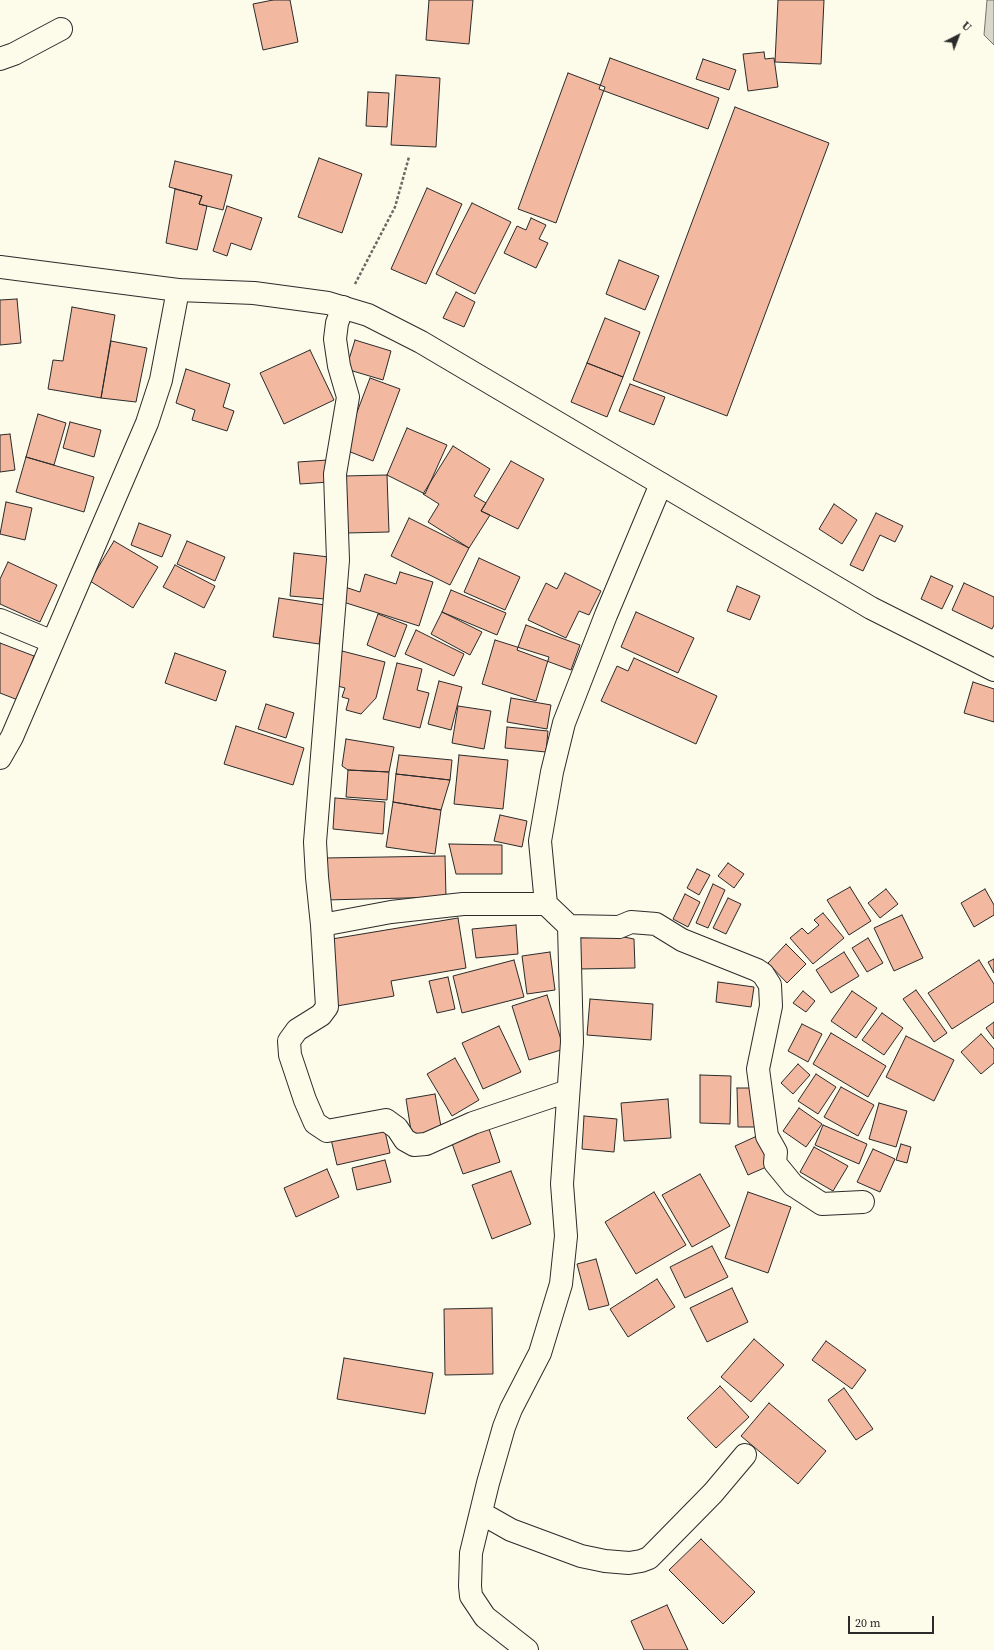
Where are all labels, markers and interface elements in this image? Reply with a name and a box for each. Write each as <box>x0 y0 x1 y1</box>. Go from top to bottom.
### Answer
north arrow <box>938 16 978 56</box>
text: U <box>958 18 974 35</box>
scale bar <box>850 1608 936 1634</box>
text: 20 m <box>855 1615 881 1631</box>

